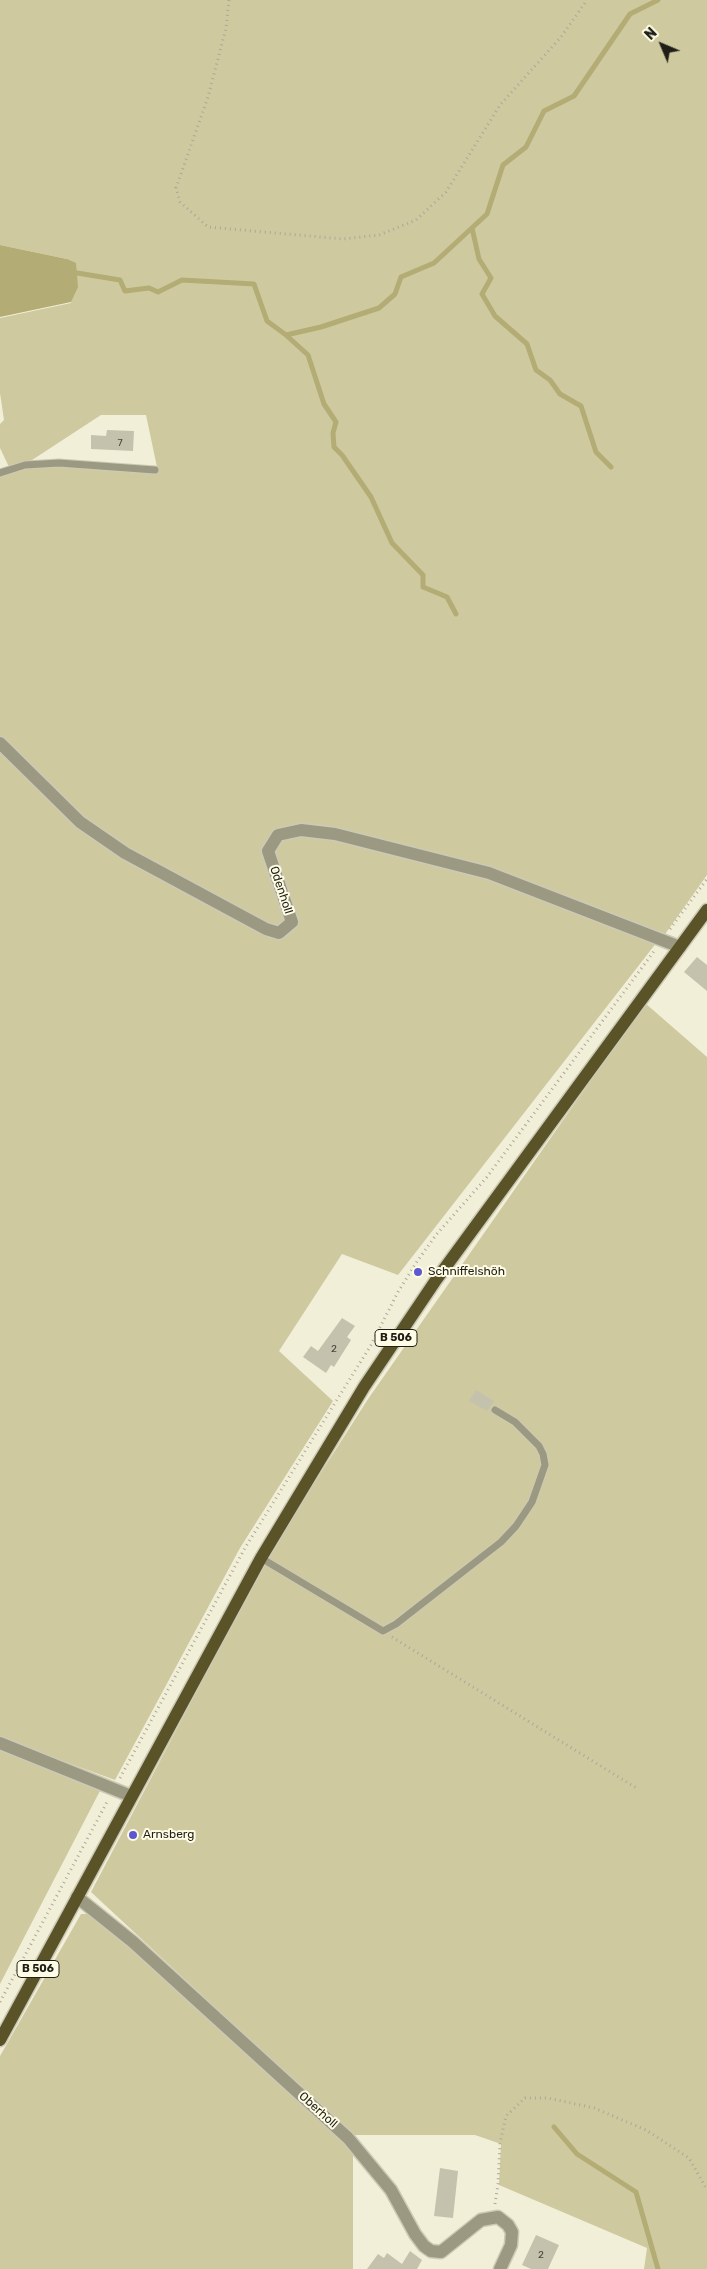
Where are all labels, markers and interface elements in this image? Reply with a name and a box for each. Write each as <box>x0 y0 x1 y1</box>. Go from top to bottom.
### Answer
north arrow <box>637 20 687 70</box>
text: N <box>641 24 661 44</box>
house number: 7 <box>117 437 123 449</box>
street label: Odenholl <box>267 864 295 916</box>
place label: Schniffelshöh <box>428 1265 505 1279</box>
marker: Schniffelshöh <box>412 1266 424 1278</box>
road number: B 506 <box>375 1330 417 1346</box>
house number: 2 <box>331 1343 337 1355</box>
place label: Arnsberg <box>143 1828 194 1842</box>
marker: Arnsberg <box>127 1829 139 1841</box>
road number: B 506 <box>17 1960 59 1978</box>
street label: Oberholl <box>296 2089 340 2131</box>
house number: 2 <box>538 2249 544 2261</box>

